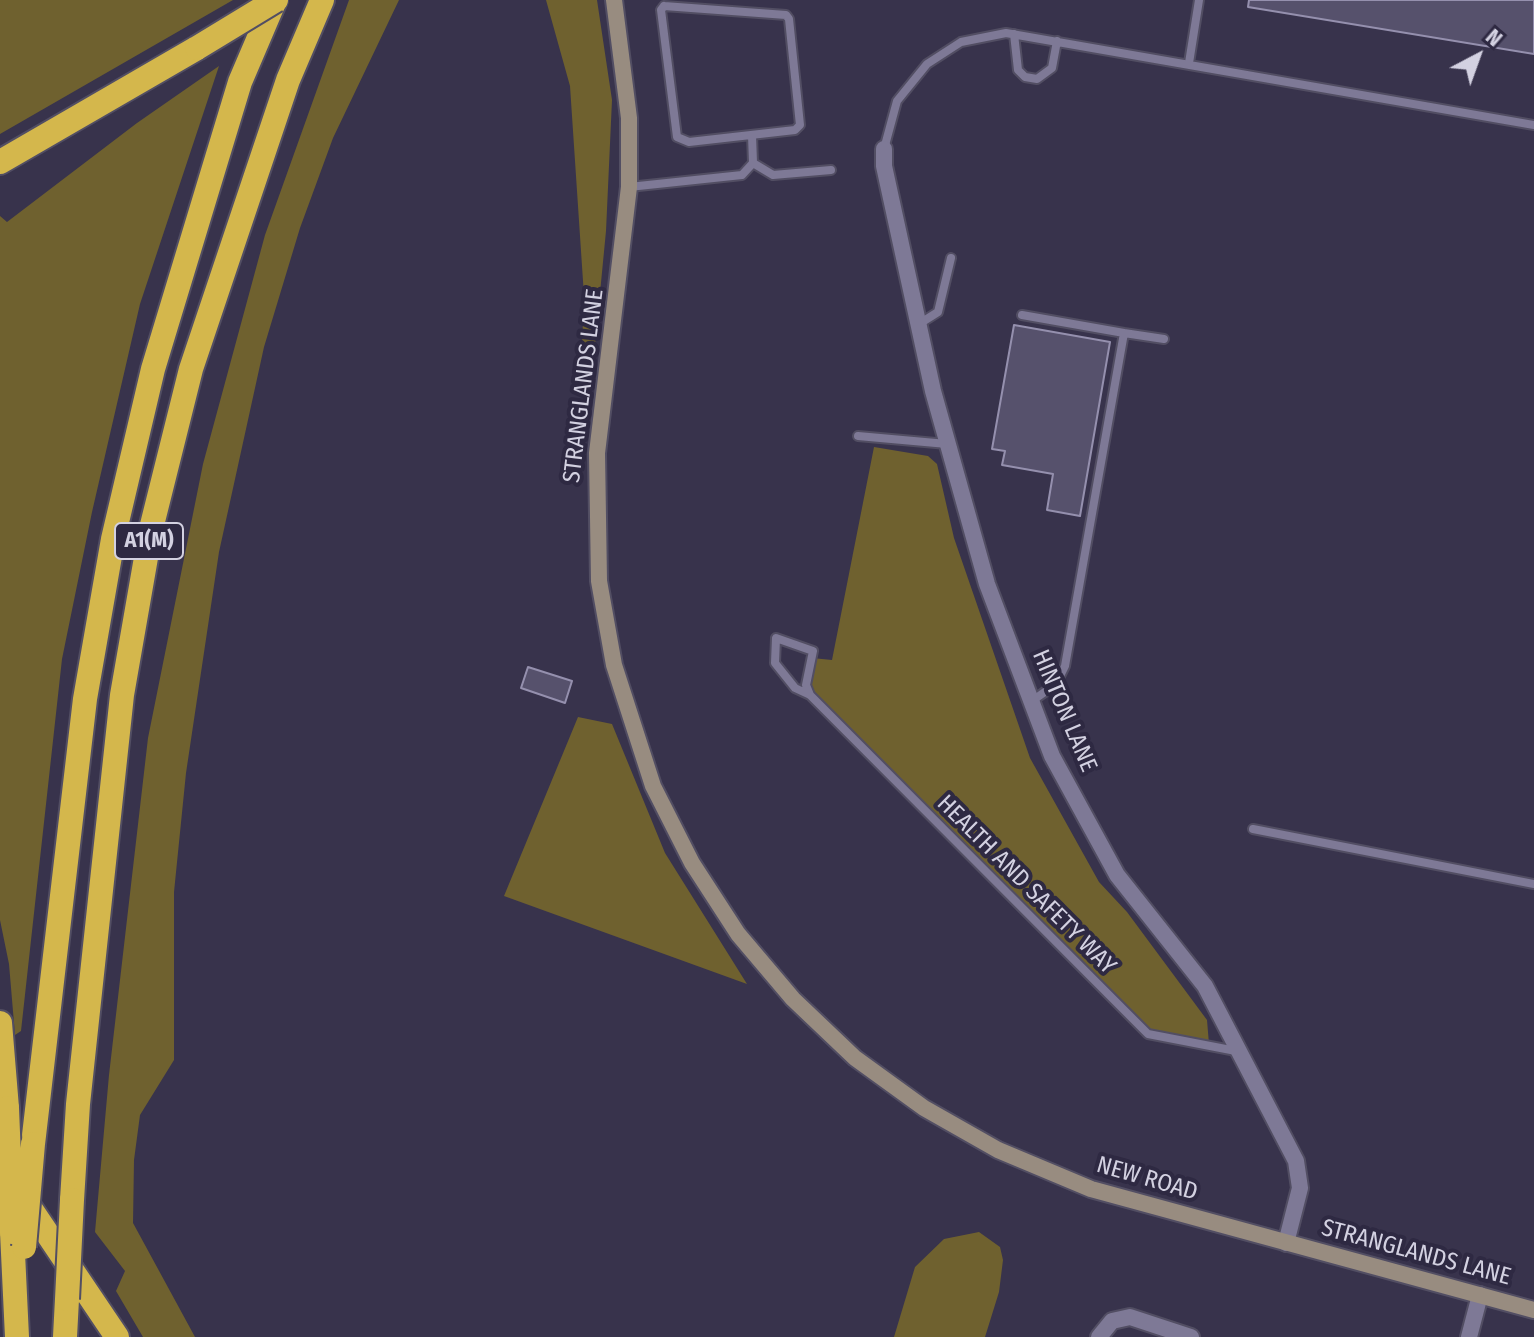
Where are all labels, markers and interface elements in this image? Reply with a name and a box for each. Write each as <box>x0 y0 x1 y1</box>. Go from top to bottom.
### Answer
north arrow <box>1438 16 1518 96</box>
text: N <box>1480 23 1508 52</box>
street label: STRANGLANDS LANE <box>558 288 610 484</box>
road number: A1(M) <box>115 523 183 559</box>
street label: HINTON LANE <box>1025 646 1103 776</box>
street label: HEALTH AND SAFETY WAY <box>930 789 1122 981</box>
street label: NEW ROAD <box>1093 1151 1201 1207</box>
street label: STRANGLANDS LANE <box>1318 1214 1514 1292</box>

